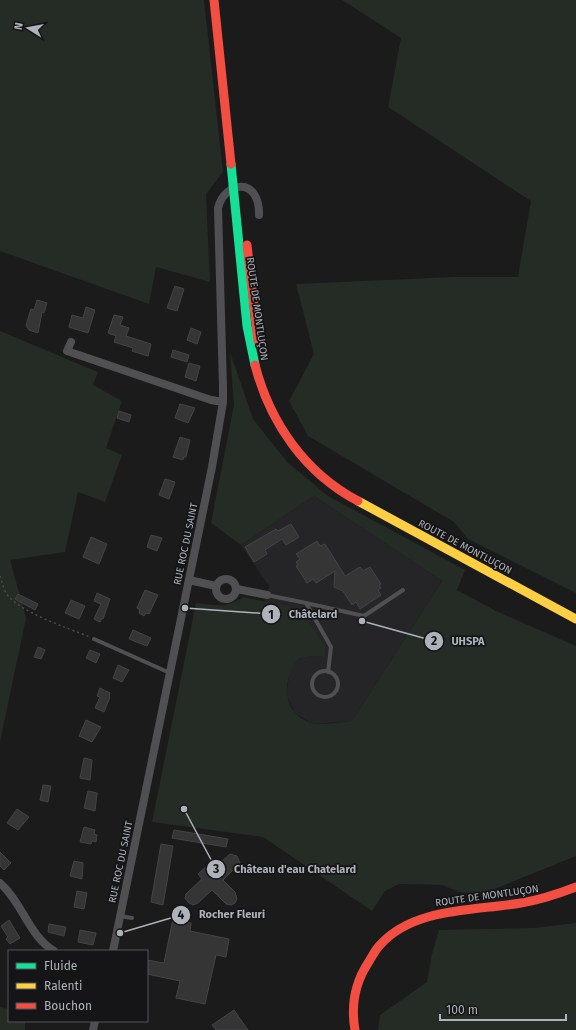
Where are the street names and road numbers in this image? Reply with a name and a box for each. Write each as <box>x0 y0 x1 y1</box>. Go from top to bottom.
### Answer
street label: ROUTE DE MONTLUÇON <box>244 257 270 361</box>
street label: RUE ROC DU SAINT <box>171 501 201 586</box>
street label: ROUTE DE MONTLUÇON <box>416 517 514 577</box>
street label: RUE ROC DU SAINT <box>106 819 136 904</box>
street label: ROUTE DE MONTLUÇON <box>435 883 539 909</box>

